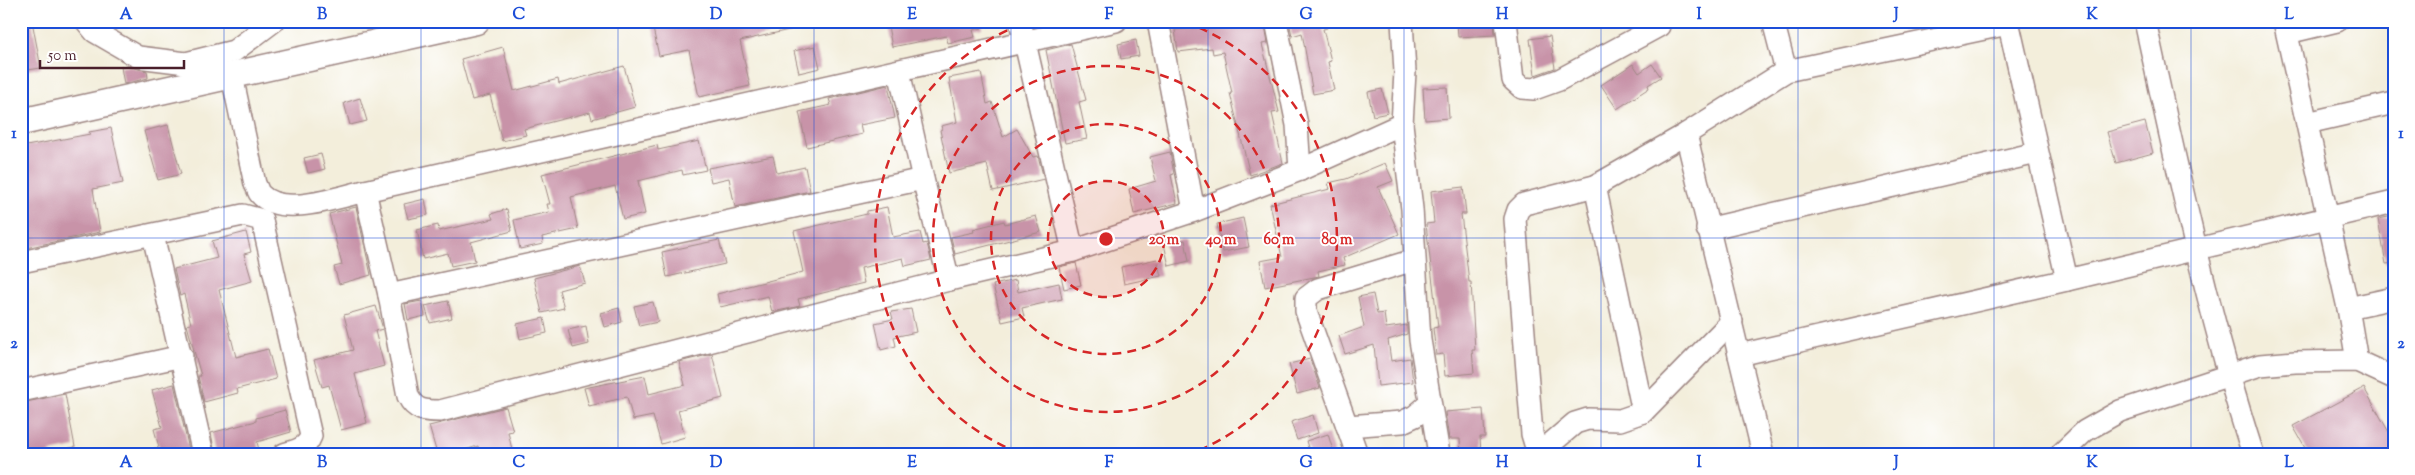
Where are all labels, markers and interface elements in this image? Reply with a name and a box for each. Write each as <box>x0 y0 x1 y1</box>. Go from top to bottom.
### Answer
text: A <box>120 4 133 27</box>
text: B <box>317 4 327 27</box>
text: C <box>513 4 526 27</box>
text: D <box>710 4 723 27</box>
text: E <box>907 4 917 27</box>
text: F <box>1105 4 1114 27</box>
text: G <box>1299 4 1313 27</box>
text: H <box>1496 4 1509 27</box>
text: I <box>1696 4 1702 27</box>
text: J <box>1892 4 1899 27</box>
text: K <box>2086 4 2098 27</box>
text: L <box>2284 4 2294 27</box>
scale bar <box>40 38 184 70</box>
text: 50 m <box>47 46 77 67</box>
text: 1 <box>11 123 17 146</box>
text: 1 <box>2398 123 2404 146</box>
centre of rings <box>1097 230 1115 248</box>
text: 20 m <box>1149 230 1180 251</box>
text: 40 m <box>1205 230 1237 251</box>
text: 60 m <box>1264 230 1295 251</box>
text: 80 m <box>1321 230 1353 251</box>
text: 2 <box>10 333 18 356</box>
text: 2 <box>2397 333 2405 356</box>
text: A <box>120 452 133 475</box>
text: B <box>317 452 327 475</box>
text: C <box>513 452 526 475</box>
text: D <box>710 452 723 475</box>
text: E <box>907 452 917 475</box>
text: F <box>1105 452 1114 475</box>
text: G <box>1299 452 1313 475</box>
text: H <box>1496 452 1509 475</box>
text: I <box>1696 452 1702 475</box>
text: J <box>1892 452 1899 475</box>
text: K <box>2086 452 2098 475</box>
text: L <box>2284 452 2294 475</box>

